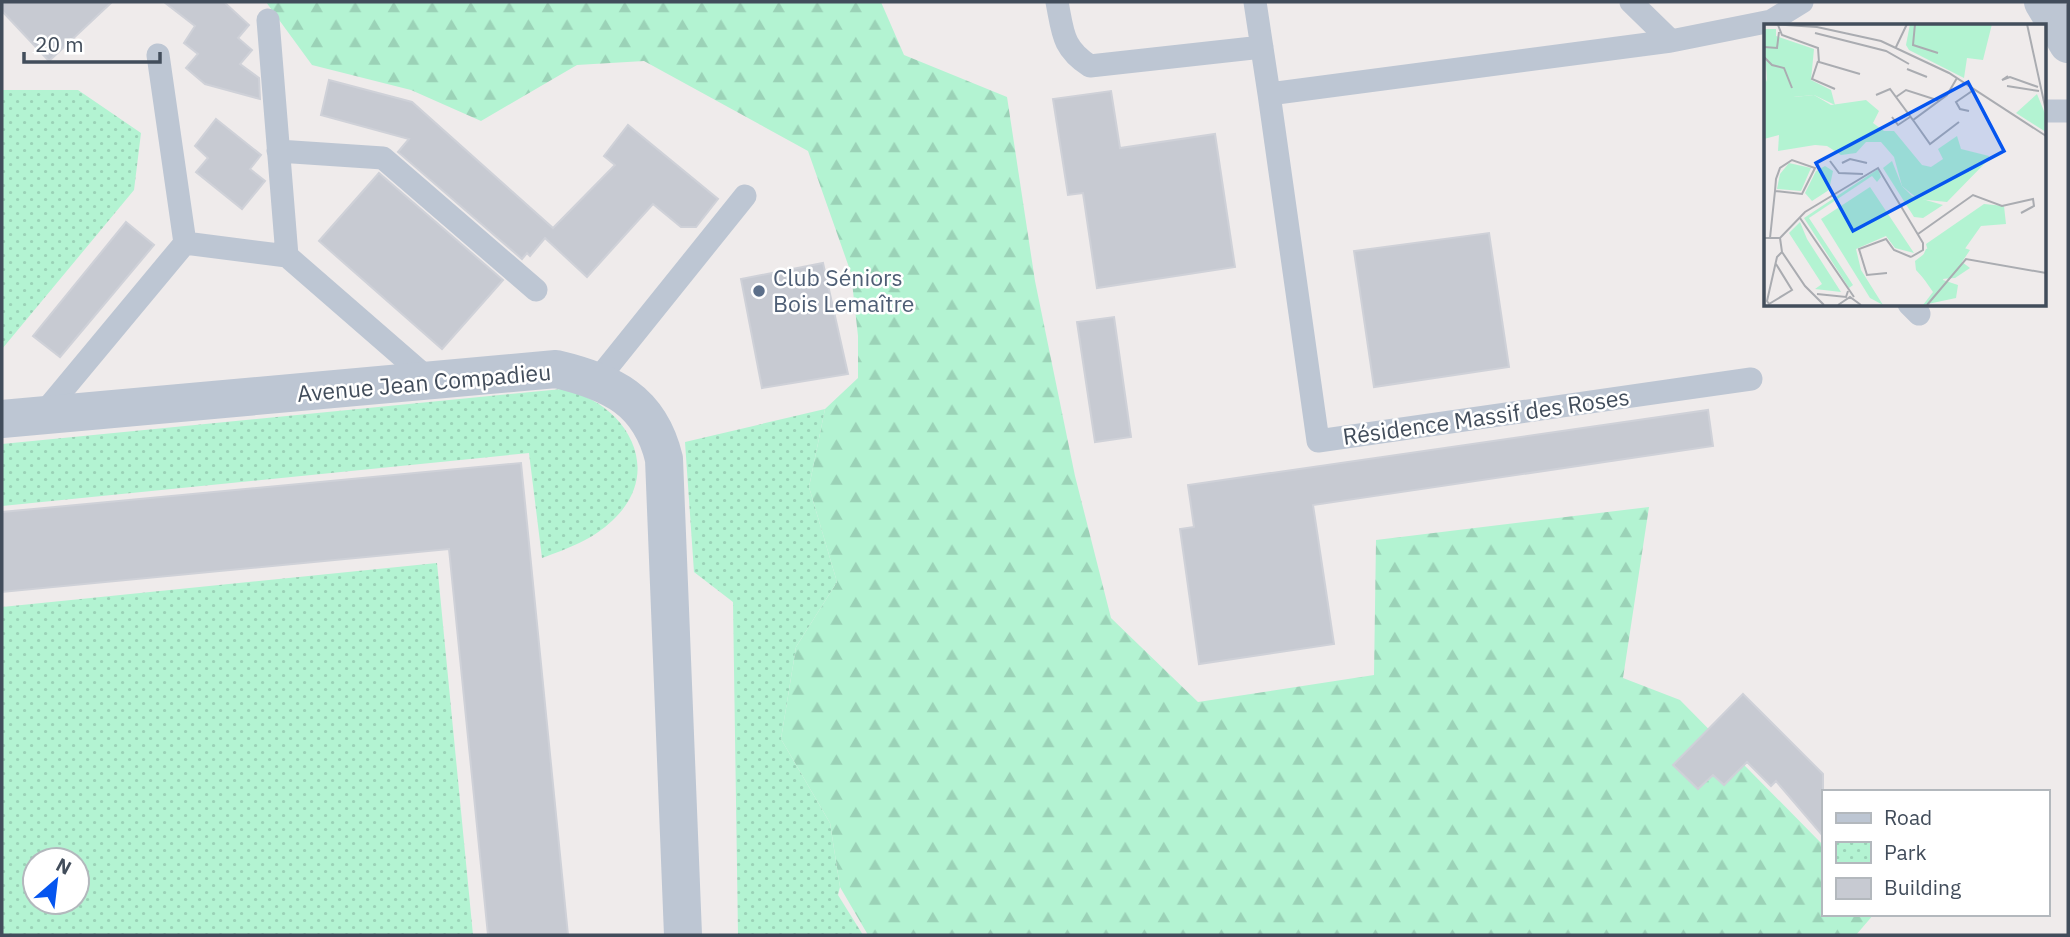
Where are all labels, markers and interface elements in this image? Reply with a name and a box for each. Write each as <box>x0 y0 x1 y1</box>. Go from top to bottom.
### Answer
scale bar <box>24 21 161 65</box>
inset map <box>1764 24 2046 306</box>
text: 20 m <box>35 30 84 58</box>
place label: Club Séniors Bois Lemaître <box>773 262 914 318</box>
marker: Club Séniors Bois Lemaître <box>751 283 767 299</box>
street label: Avenue Jean Compadieu <box>296 356 552 408</box>
street label: Résidence Massif des Roses <box>1341 381 1631 451</box>
legend <box>1822 790 2049 916</box>
text: Road <box>1884 803 1932 831</box>
text: Park <box>1884 838 1927 866</box>
north arrow <box>21 846 91 916</box>
text: N <box>52 852 76 880</box>
text: Building <box>1884 873 1961 901</box>

